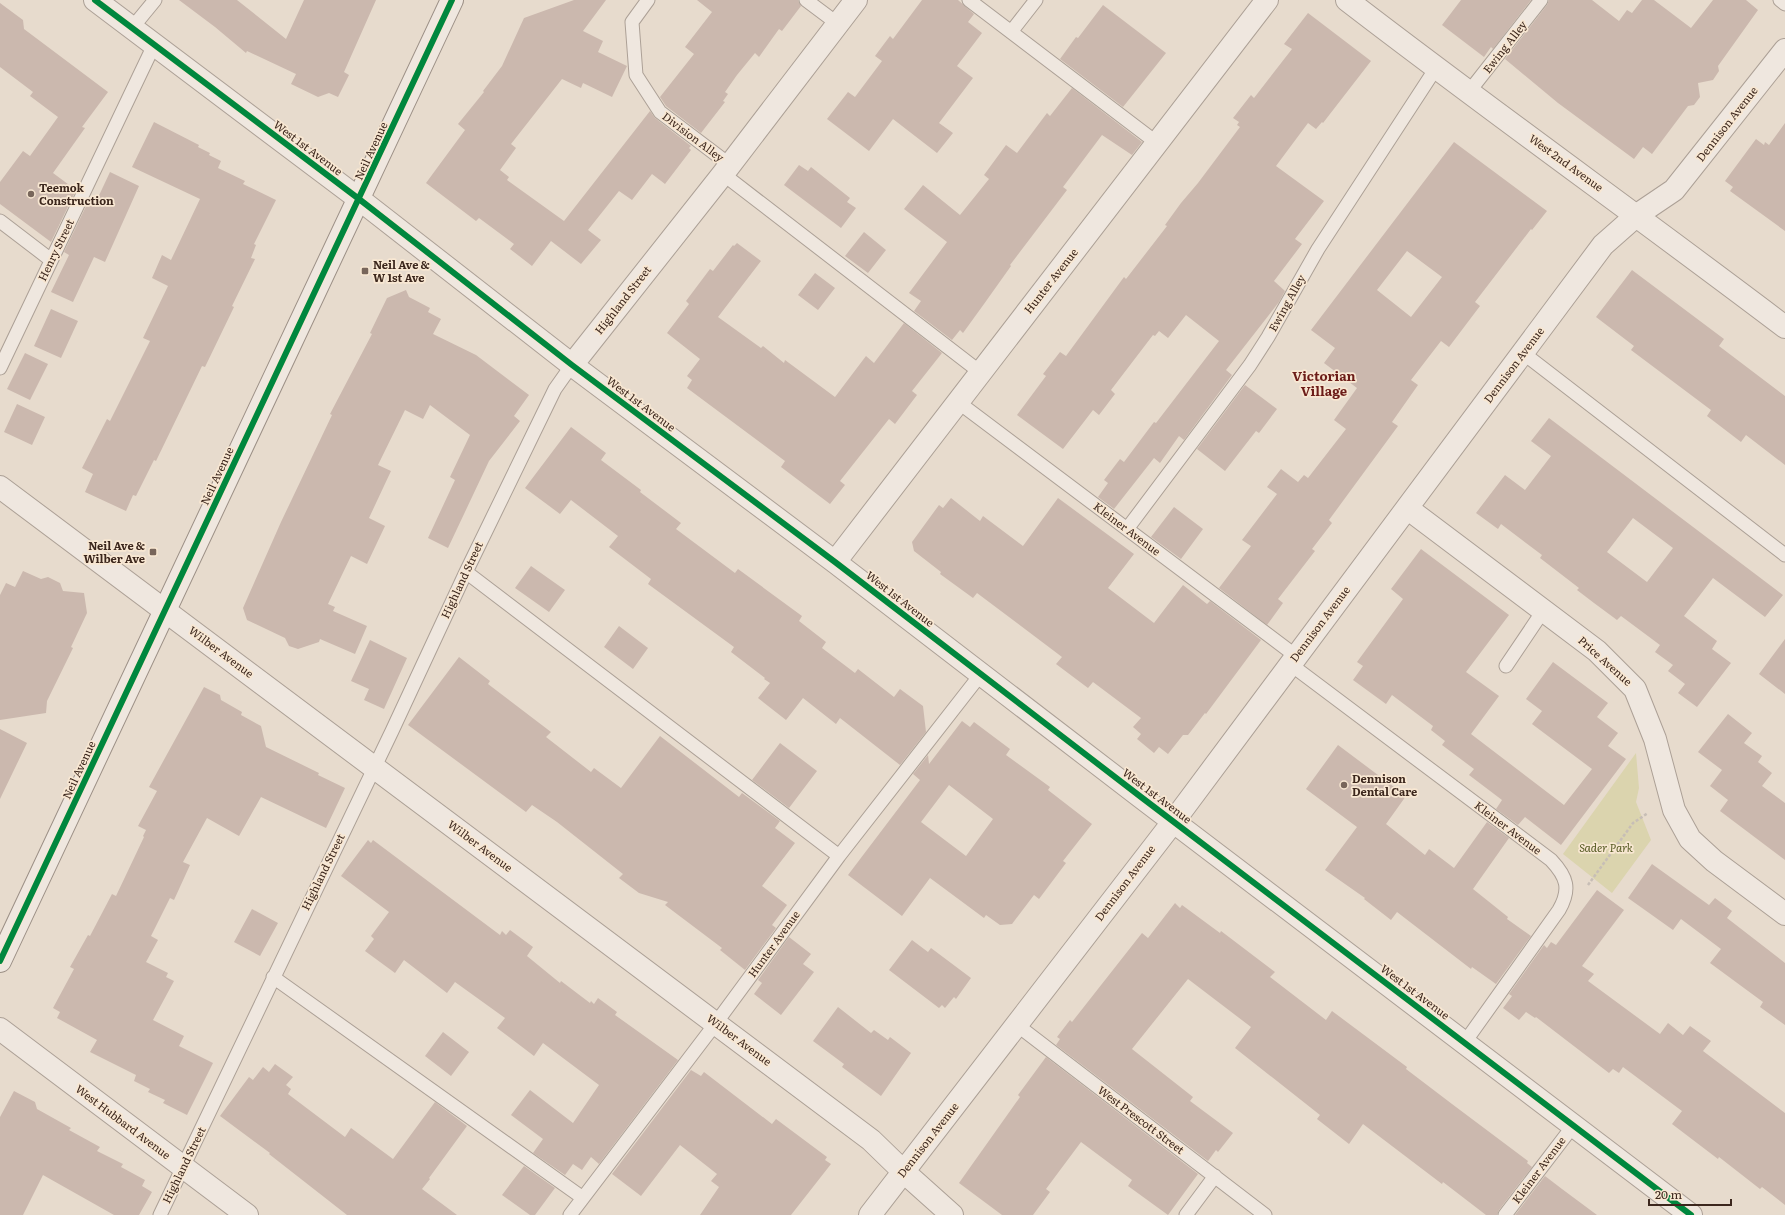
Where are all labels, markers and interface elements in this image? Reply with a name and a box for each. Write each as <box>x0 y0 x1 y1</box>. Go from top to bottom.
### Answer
street label: Ewing Alley <box>1479 16 1530 76</box>
street label: Dennison Avenue <box>1692 82 1761 164</box>
street label: Division Alley <box>659 108 728 165</box>
street label: West 1st Avenue <box>271 116 347 179</box>
street label: Neil Avenue <box>350 119 391 182</box>
street label: West 2nd Avenue <box>1526 130 1607 195</box>
place label: Teemok Construction <box>39 179 114 208</box>
marker: Teemok Construction <box>26 189 36 199</box>
street label: Henry Street <box>33 215 77 283</box>
street label: Hunter Avenue <box>1020 244 1081 316</box>
place label: Neil Ave & W 1st Ave <box>373 256 430 285</box>
street label: Highland Street <box>590 261 655 337</box>
marker: Neil Ave & W 1st Ave <box>360 266 370 276</box>
street label: Ewing Alley <box>1264 271 1309 334</box>
street label: Dennison Avenue <box>1479 323 1547 406</box>
district label: Victorian Village <box>1292 366 1356 400</box>
street label: West 1st Avenue <box>604 372 680 435</box>
street label: Neil Avenue <box>196 444 237 507</box>
street label: Kleiner Avenue <box>1091 498 1165 559</box>
place label: Neil Ave & Wilber Ave <box>83 537 145 566</box>
street label: Highland Street <box>436 538 486 621</box>
marker: Neil Ave & Wilber Ave <box>148 547 158 557</box>
street label: West 1st Avenue <box>863 566 938 630</box>
street label: Dennison Avenue <box>1285 582 1353 665</box>
street label: Wilber Avenue <box>186 622 258 681</box>
street label: Price Avenue <box>1575 632 1636 689</box>
street label: Neil Avenue <box>58 738 99 801</box>
street label: West 1st Avenue <box>1120 764 1196 827</box>
place label: Dennison Dental Care <box>1352 770 1417 799</box>
marker: Dennison Dental Care <box>1339 780 1349 790</box>
street label: Kleiner Avenue <box>1472 797 1546 858</box>
street label: Wilber Avenue <box>445 816 517 875</box>
street label: Highland Street <box>297 830 348 913</box>
park label: Sader Park <box>1579 839 1633 855</box>
street label: Dennison Avenue <box>1090 841 1158 924</box>
street label: Hunter Avenue <box>744 907 803 980</box>
street label: West 1st Avenue <box>1378 960 1454 1023</box>
street label: Wilber Avenue <box>704 1010 776 1069</box>
street label: West Hubbard Avenue <box>73 1080 175 1162</box>
street label: West Prescott Street <box>1095 1081 1189 1157</box>
street label: Dennison Avenue <box>893 1098 962 1180</box>
street label: Highland Street <box>158 1123 209 1206</box>
street label: Kleiner Avenue <box>1508 1132 1569 1206</box>
scale bar <box>1649 1181 1731 1207</box>
text: 20 m <box>1655 1185 1682 1203</box>

